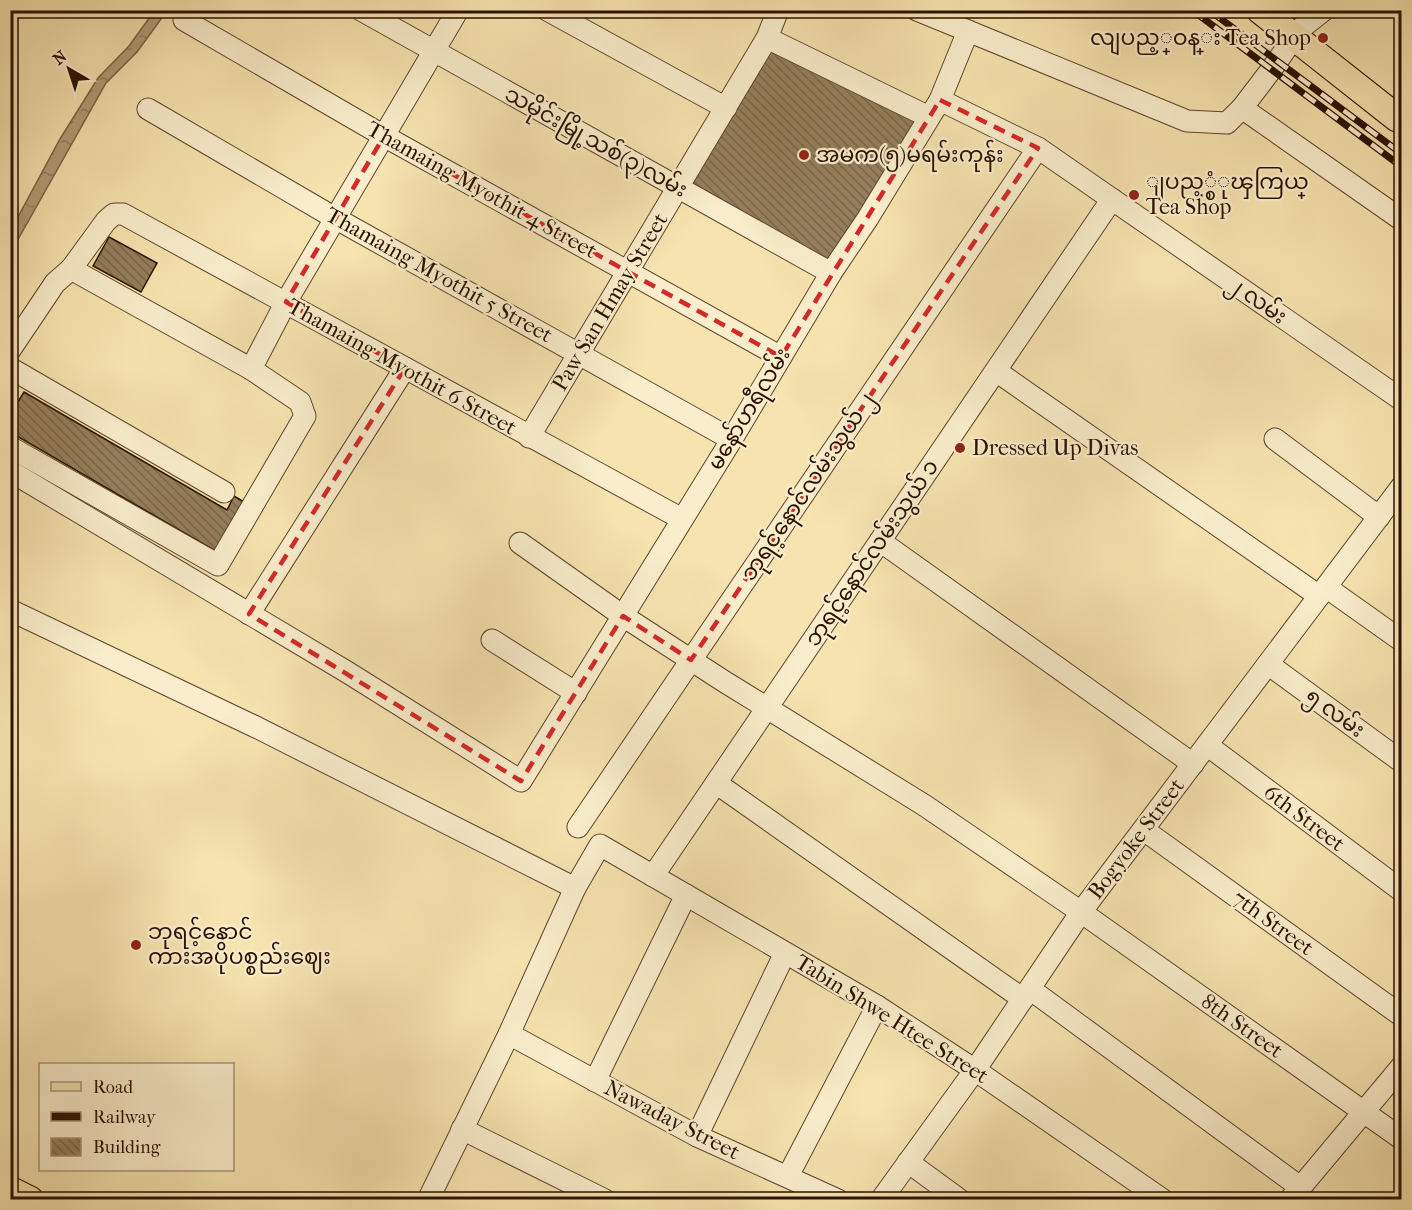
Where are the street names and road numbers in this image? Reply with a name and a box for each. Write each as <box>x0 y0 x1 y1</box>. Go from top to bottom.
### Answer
street label: သမိုင်းမြို့သစ်(၃)လမ်း <box>498 78 693 206</box>
street label: Thamaing Myothit 4 Street <box>362 116 602 264</box>
street label: Thamaing Myothit 5 Street <box>321 202 557 348</box>
street label: Paw San Hmay Street <box>547 208 673 396</box>
street label: ၂ လမ်း <box>1220 268 1294 333</box>
street label: Thamaing Myothit 6 Street <box>283 293 521 441</box>
street label: မနော်ဟရီလမ်း <box>700 342 799 477</box>
street label: ဘုရင့်နောင်လမ်းသွယ် ၂ <box>733 386 884 588</box>
street label: ဘုရင့်နောင်လမ်းသွယ် ၁ <box>797 453 948 654</box>
street label: ၅ လမ်း <box>1298 680 1371 746</box>
street label: Bogyoke Street <box>1082 773 1190 904</box>
street label: 6th Street <box>1258 779 1350 857</box>
street label: 7th Street <box>1227 885 1319 961</box>
street label: Tabin Shwe Htee Street <box>791 949 993 1089</box>
street label: 8th Street <box>1196 988 1288 1064</box>
street label: Nawaday Street <box>600 1075 744 1165</box>

